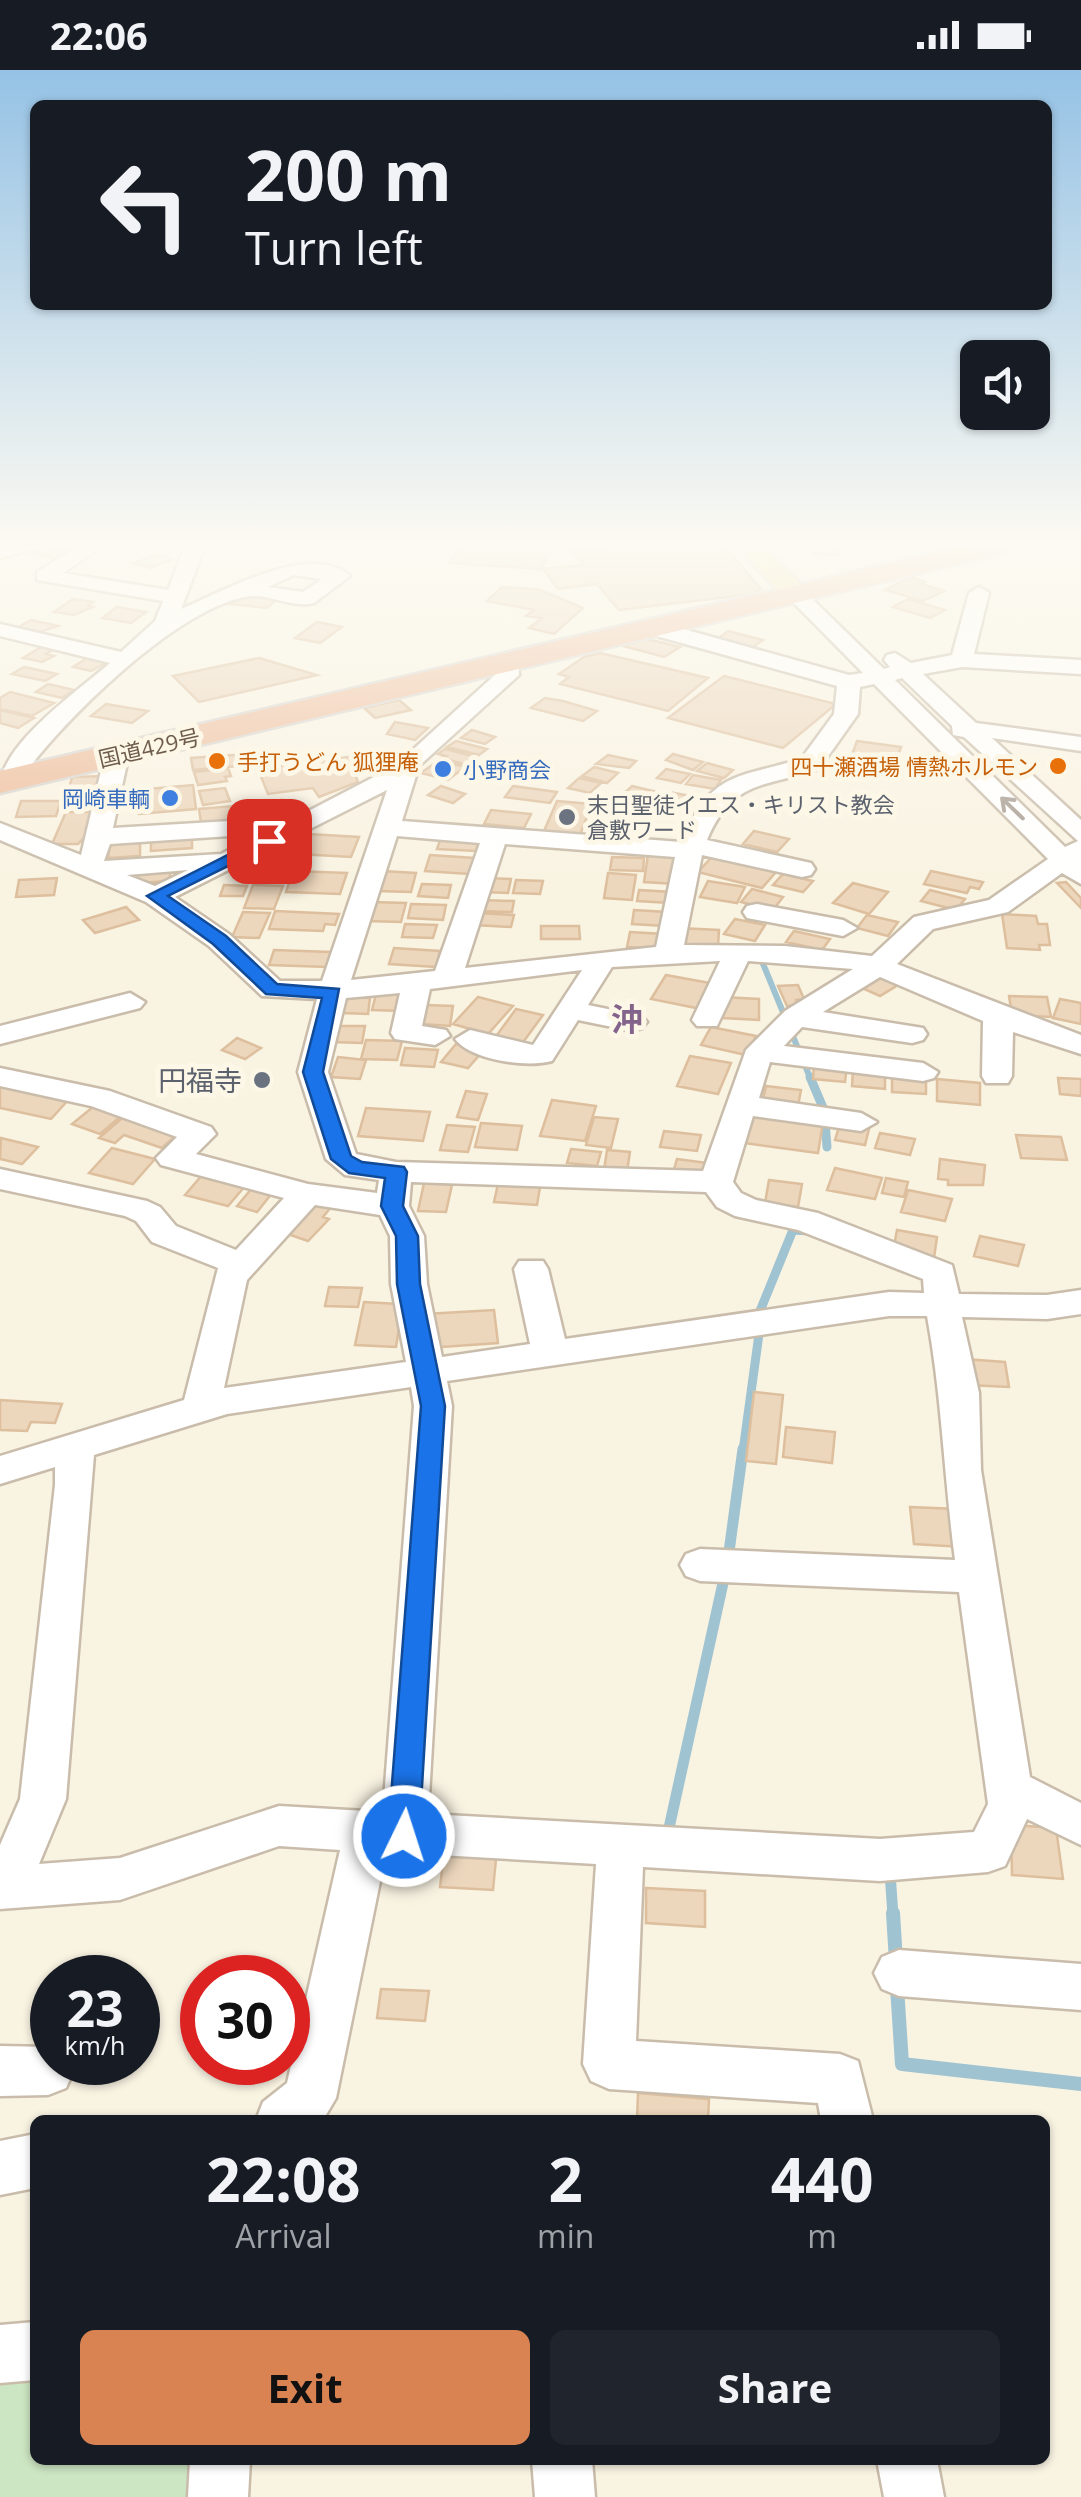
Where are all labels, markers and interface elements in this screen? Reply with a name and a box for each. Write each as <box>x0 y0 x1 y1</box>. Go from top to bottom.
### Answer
text: 22:06 <box>50 9 148 61</box>
text: 200 m <box>245 126 452 222</box>
icon: left <box>80 140 210 270</box>
text: Turn left <box>245 217 423 278</box>
map controls <box>960 340 1050 430</box>
button: sound <box>960 340 1050 430</box>
street label: 国道429号 <box>95 721 203 773</box>
place label: 手打うどん 狐狸庵 <box>237 746 419 776</box>
marker: 手打うどん 狐狸庵 <box>206 750 228 772</box>
place label: 四十瀬酒場 情熱ホルモン <box>790 751 1038 781</box>
place label: 小野商会 <box>463 754 551 784</box>
marker: 四十瀬酒場 情熱ホルモン <box>1047 755 1069 777</box>
marker: 小野商会 <box>432 758 454 780</box>
place label: 岡崎車輌 <box>62 783 150 813</box>
marker: 岡崎車輌 <box>159 787 181 809</box>
place label: 末日聖徒イエス・キリスト教会 倉敷ワード <box>587 789 895 844</box>
one-way arrow <box>1000 797 1025 820</box>
pin <box>227 799 312 884</box>
marker: 末日聖徒イエス・キリスト教会 倉敷ワード <box>556 806 578 828</box>
icon: arrive <box>242 814 297 869</box>
district label: 沖 <box>611 997 643 1040</box>
place label: 円福寺 <box>158 1061 242 1099</box>
marker: 円福寺 <box>251 1069 273 1091</box>
position arrow <box>352 1784 456 1888</box>
speed limit sign: 30 <box>180 1955 310 2085</box>
text: 23 <box>66 1974 124 2042</box>
text: km/h <box>65 2028 125 2062</box>
text: 22:08 <box>206 2138 361 2220</box>
text: 2 <box>549 2138 583 2220</box>
text: 440 <box>771 2138 874 2220</box>
text: Arrival <box>235 2214 332 2257</box>
text: min <box>537 2214 594 2257</box>
text: m <box>807 2214 837 2257</box>
button: Exit <box>80 2330 530 2445</box>
button: Share <box>550 2330 1000 2445</box>

